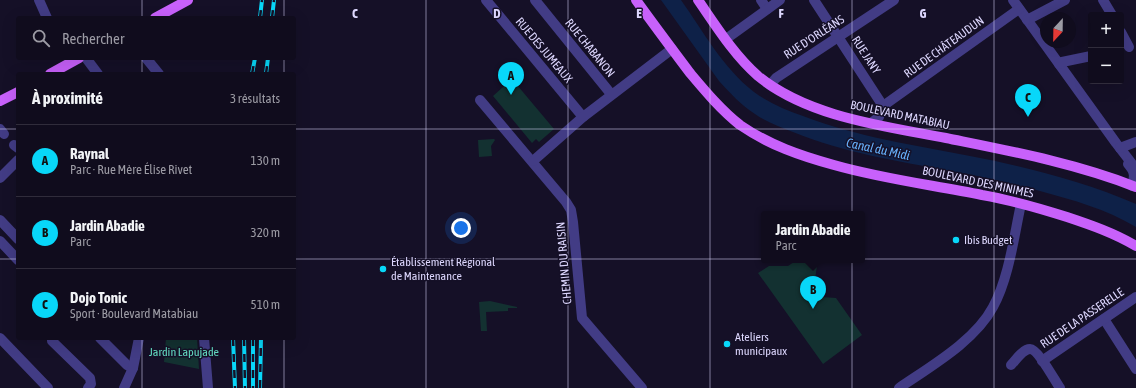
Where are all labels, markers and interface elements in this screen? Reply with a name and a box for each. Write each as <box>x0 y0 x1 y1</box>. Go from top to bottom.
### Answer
text: C <box>352 6 358 21</box>
text: D <box>493 6 501 21</box>
text: E <box>636 6 642 21</box>
text: F <box>778 6 784 21</box>
text: G <box>920 6 927 21</box>
street label: RUE D'ORLÉANS <box>781 12 847 62</box>
north arrow <box>1040 12 1076 48</box>
map controls <box>1088 12 1124 84</box>
button: + <box>1088 12 1124 48</box>
street label: RUE DE CHÂTEAUDUN <box>901 13 987 81</box>
street label: RUE DES JUMEAUX <box>513 15 576 86</box>
search box <box>16 16 296 60</box>
street label: RUE CHABANON <box>562 16 618 80</box>
icon: search <box>30 27 52 49</box>
text: Rechercher <box>62 30 124 47</box>
street label: RUE JANY <box>849 34 884 77</box>
button: − <box>1088 48 1124 84</box>
pin: A <box>498 62 524 95</box>
pin: C <box>1015 84 1041 117</box>
text: À proximité <box>32 88 103 108</box>
text: 3 résultats <box>230 91 280 106</box>
street label: BOULEVARD MATABIAU <box>849 98 951 132</box>
water label: Canal du Midi <box>845 135 911 163</box>
text: Raynal <box>70 145 109 162</box>
text: A <box>42 153 48 168</box>
text: 130 m <box>251 153 280 168</box>
text: Parc · Rue Mère Élise Rivet <box>70 162 192 177</box>
street label: BOULEVARD DES MINIMES <box>921 163 1035 201</box>
popup <box>761 211 865 263</box>
text: Jardin Abadie <box>70 217 145 234</box>
your location <box>451 218 471 238</box>
street label: CHEMIN DU RAISIN <box>553 221 575 305</box>
text: Jardin Abadie <box>776 221 850 238</box>
text: B <box>42 225 48 240</box>
text: 320 m <box>251 225 280 240</box>
place label: Ibis Budget <box>964 233 1013 247</box>
text: Parc <box>70 234 91 249</box>
marker: Ibis Budget <box>951 235 961 245</box>
text: Parc <box>776 238 796 253</box>
place label: Établissement Régional de Maintenance <box>391 255 496 283</box>
marker: Établissement Régional de Maintenance <box>378 264 388 274</box>
pin: B <box>800 276 826 309</box>
street label: RUE DE LA PASSERELLE <box>1038 285 1126 351</box>
text: Dojo Tonic <box>70 289 127 306</box>
text: C <box>42 297 48 312</box>
text: 510 m <box>251 297 280 312</box>
text: Sport · Boulevard Matabiau <box>70 306 198 321</box>
place label: Ateliers municipaux <box>735 330 787 358</box>
marker: Ateliers municipaux <box>722 339 732 349</box>
park label: Jardin Lapujade <box>149 345 219 359</box>

